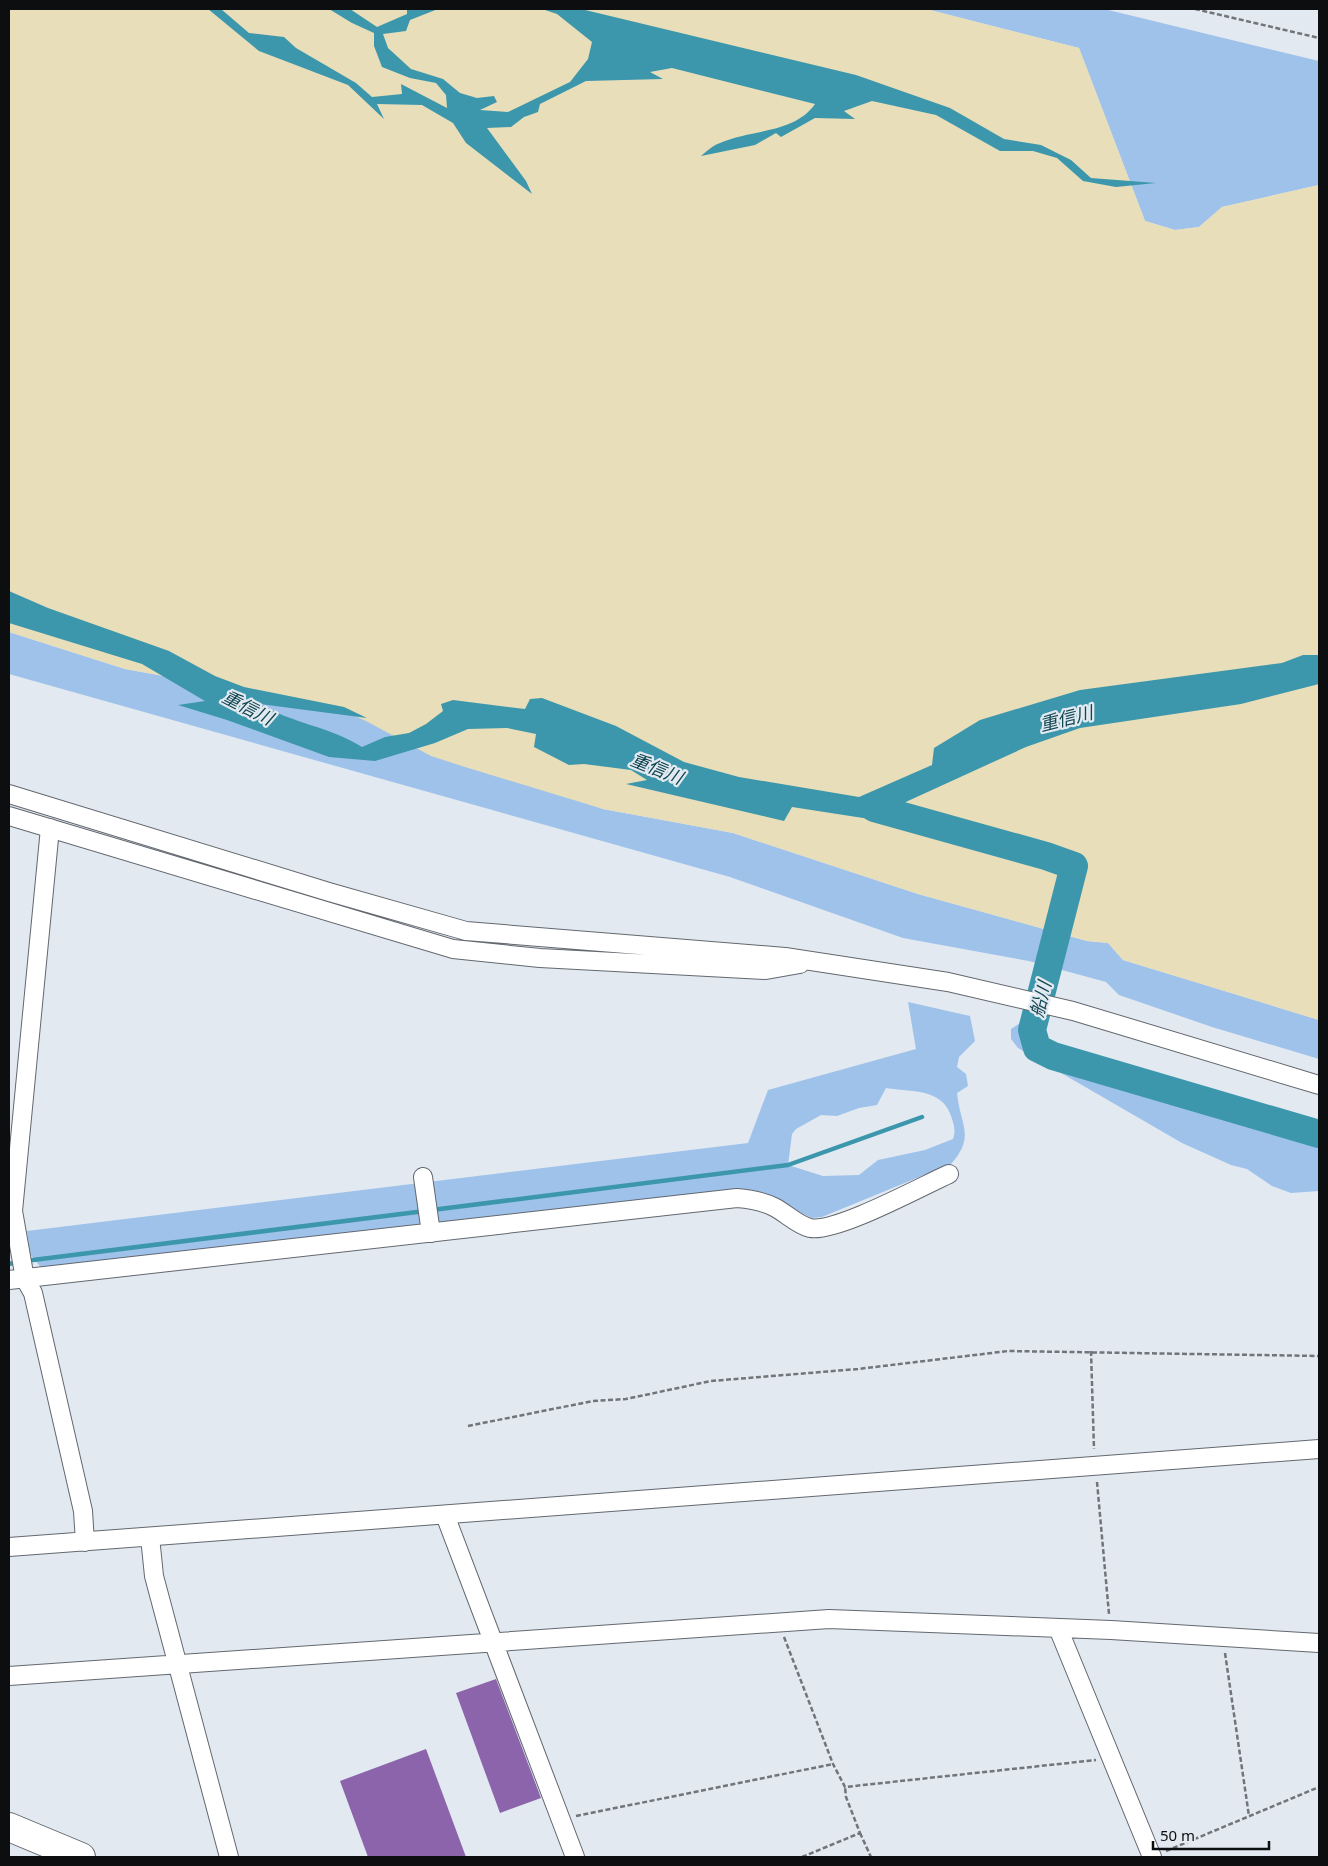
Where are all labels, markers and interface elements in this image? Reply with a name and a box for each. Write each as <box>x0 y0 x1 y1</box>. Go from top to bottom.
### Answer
water label: 重信川 <box>218 684 279 731</box>
water label: 重信川 <box>1037 699 1097 736</box>
water label: 重信川 <box>627 747 688 790</box>
water label: 船川 <box>1024 977 1056 1019</box>
scale bar <box>1153 1818 1269 1850</box>
text: 50 m <box>1160 1825 1195 1845</box>

